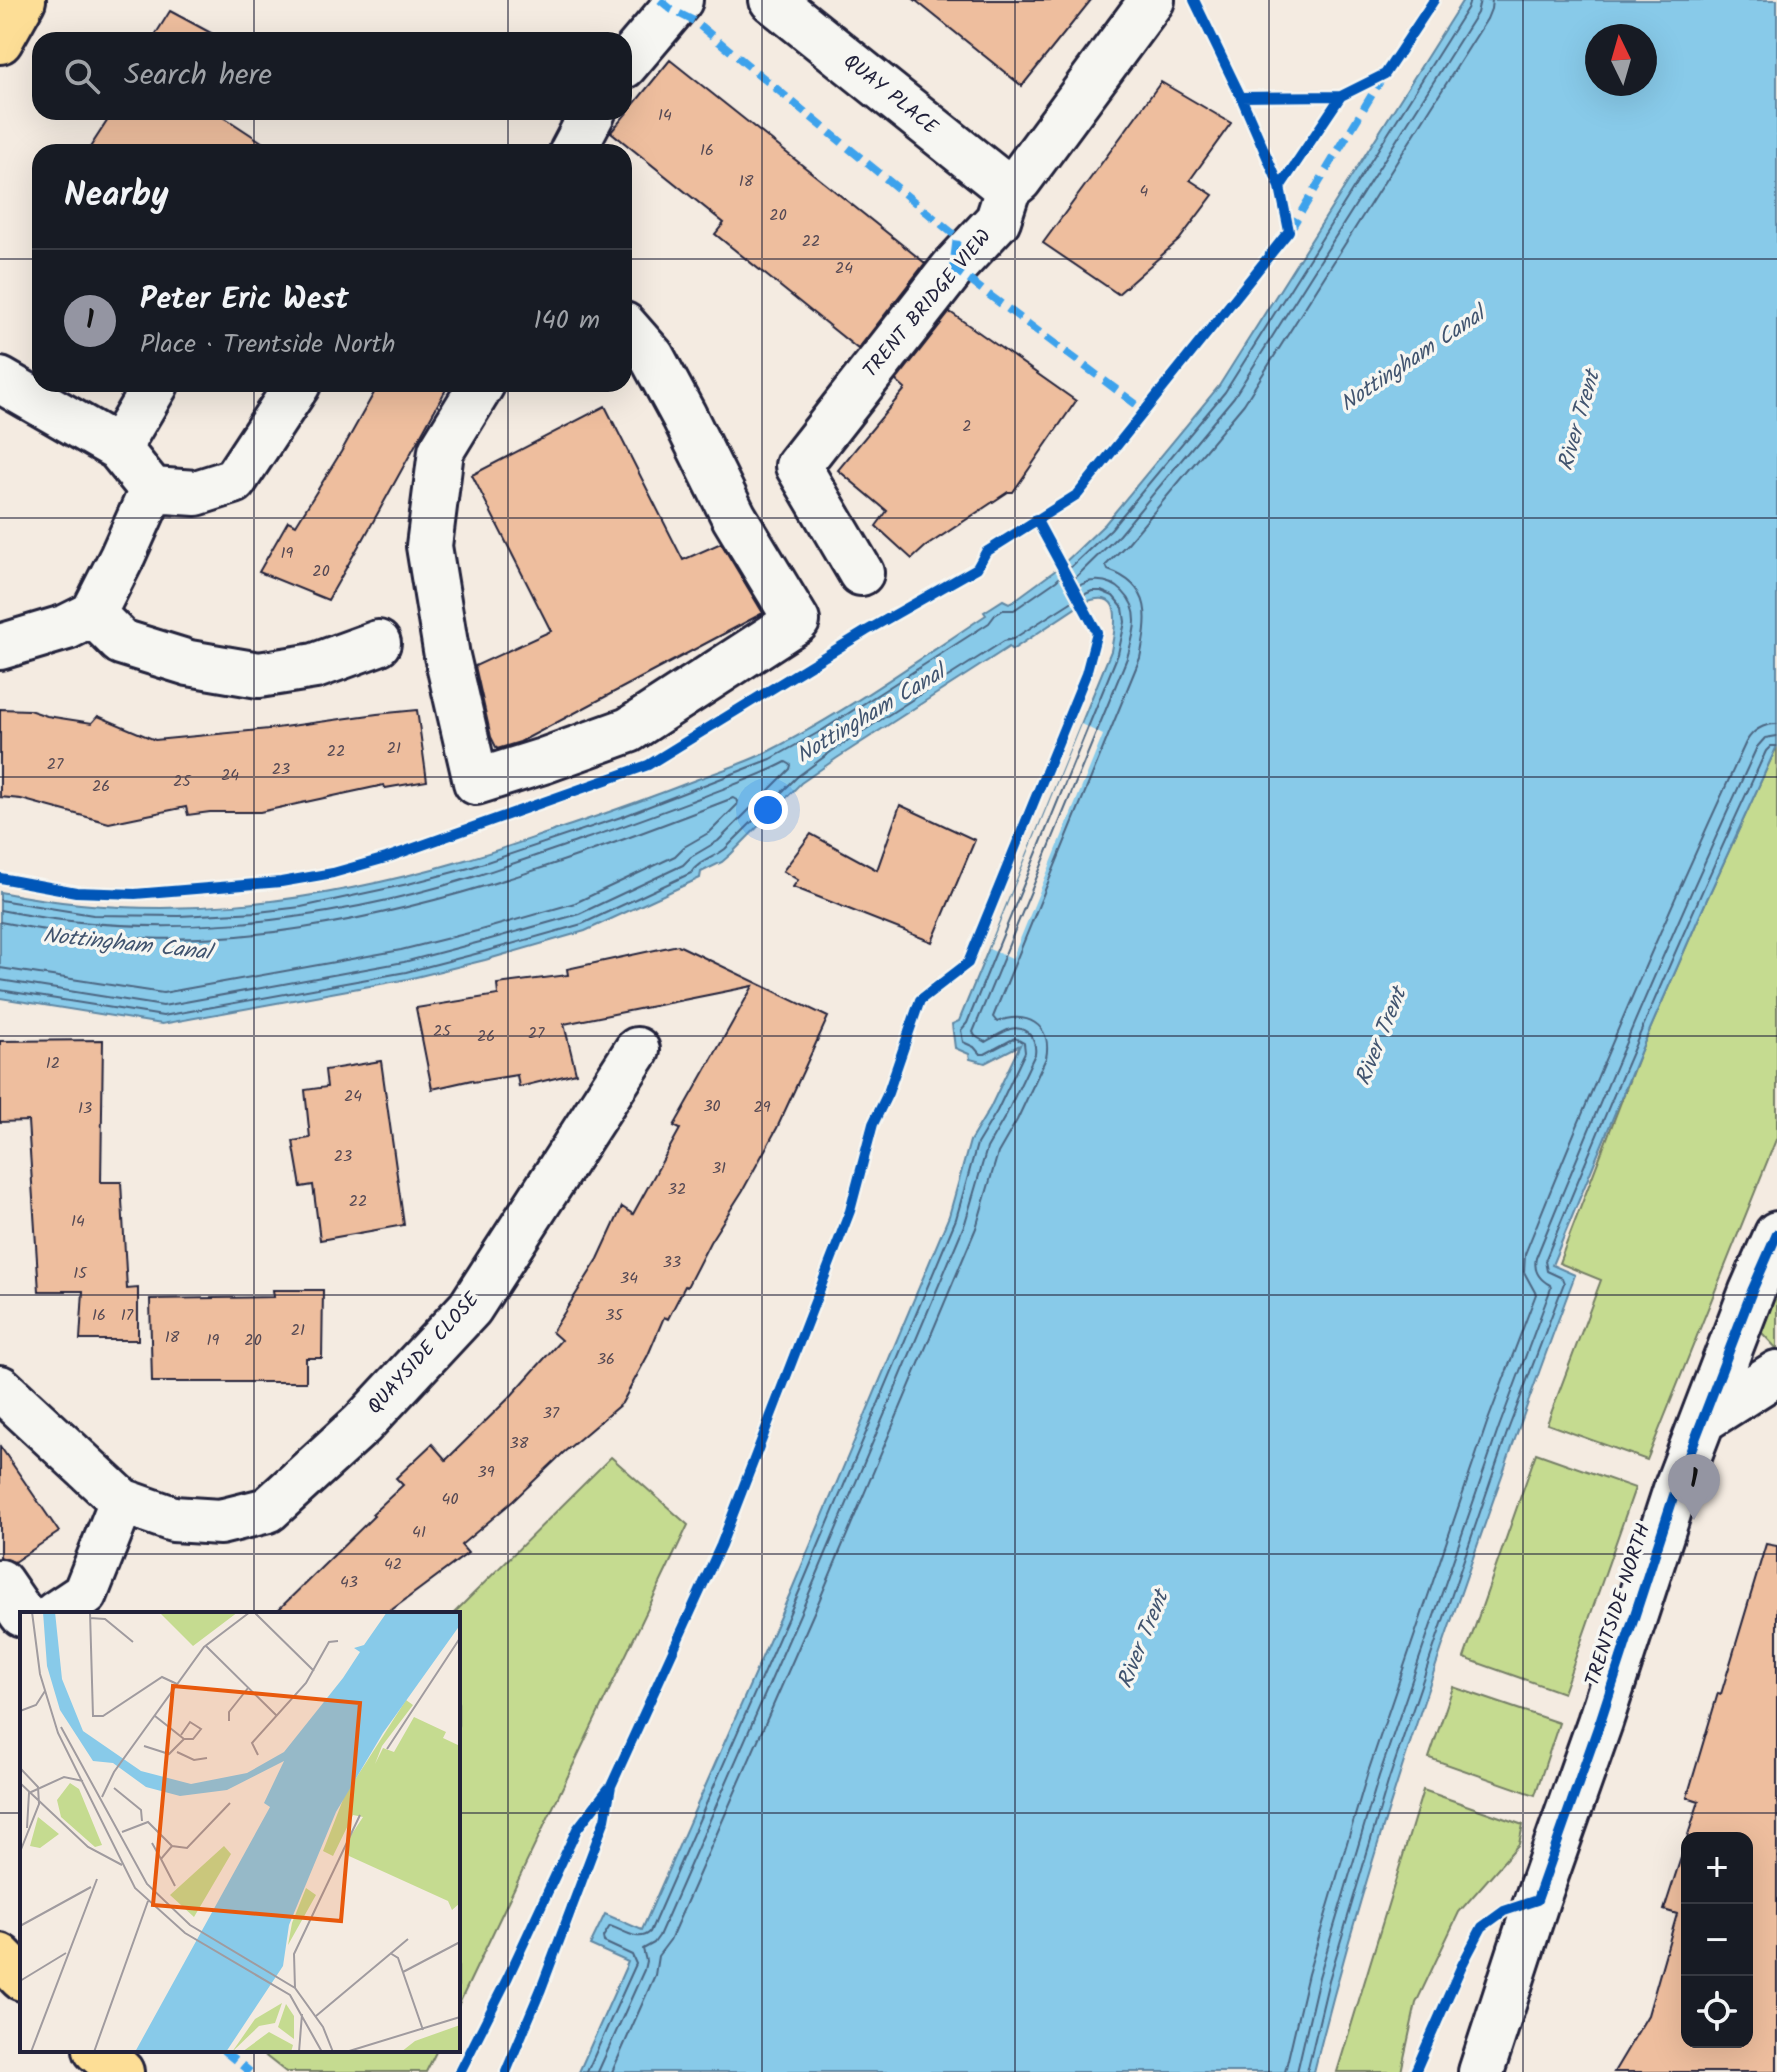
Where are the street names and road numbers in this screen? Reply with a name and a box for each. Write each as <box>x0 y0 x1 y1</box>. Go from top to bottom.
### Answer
street label: QUAY PLACE <box>836 47 945 144</box>
street label: TRENT BRIDGE VIEW <box>856 222 1000 386</box>
street label: QUAYSIDE CLOSE <box>360 1285 489 1422</box>
street label: TRENTSIDE NORTH <box>1578 1520 1660 1690</box>

